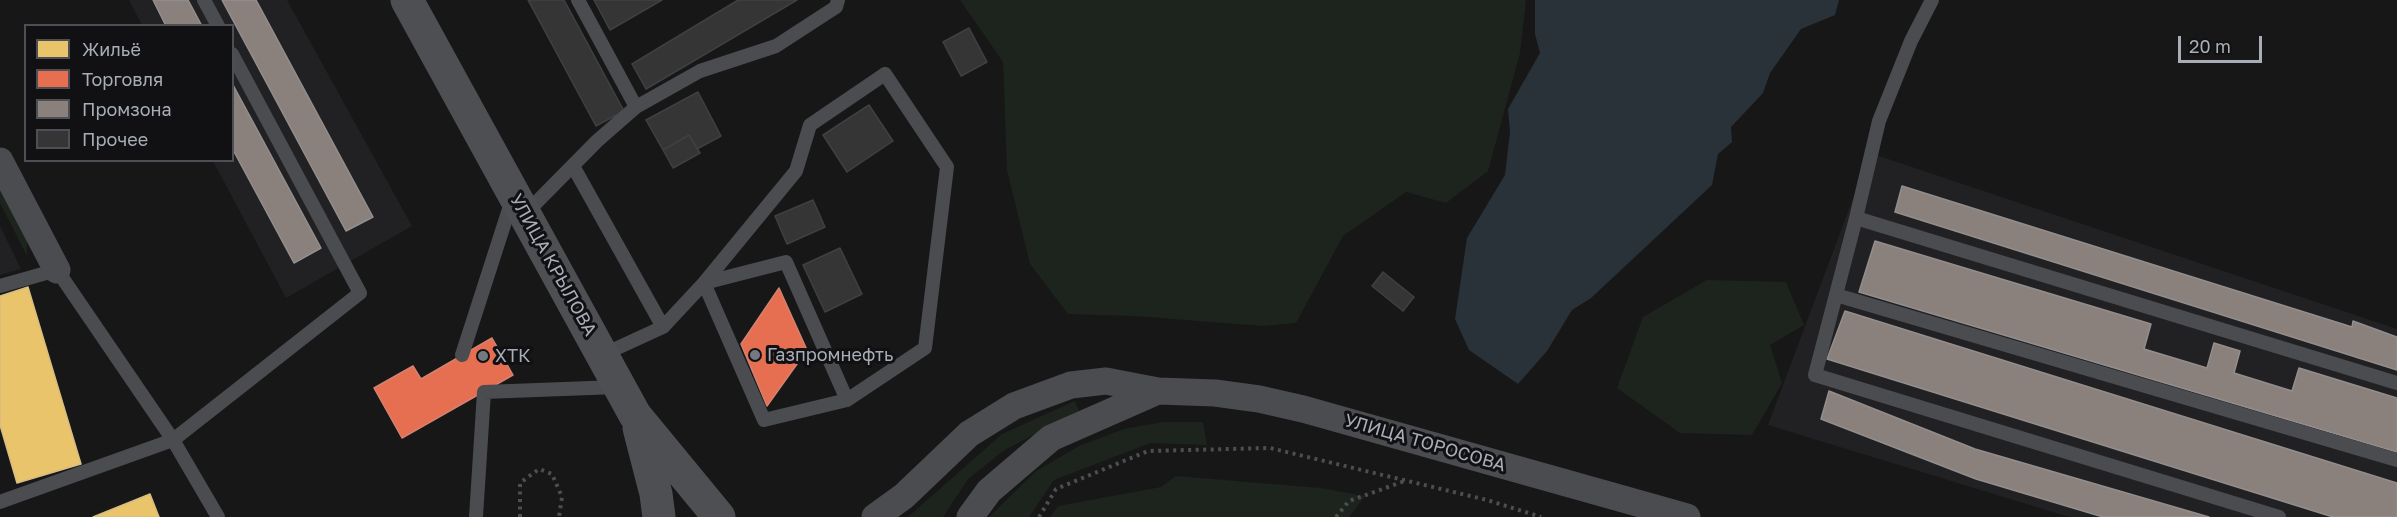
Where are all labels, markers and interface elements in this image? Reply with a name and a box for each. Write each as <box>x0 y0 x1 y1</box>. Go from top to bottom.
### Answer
legend <box>24 24 234 162</box>
scale bar <box>2181 24 2265 62</box>
text: 20 m <box>2189 35 2231 57</box>
text: Жильё <box>82 38 141 60</box>
text: Торговля <box>82 68 163 90</box>
text: Промзона <box>82 98 172 120</box>
text: Прочее <box>82 128 148 150</box>
street label: УЛИЦА КРЫЛОВА <box>505 190 601 340</box>
place label: Газпромнефть <box>767 344 893 366</box>
place label: ХТК <box>495 345 531 367</box>
marker: Газпромнефть <box>748 348 762 362</box>
marker: ХТК <box>476 349 490 363</box>
street label: УЛИЦА ТОРОСОВА <box>1342 410 1508 476</box>

